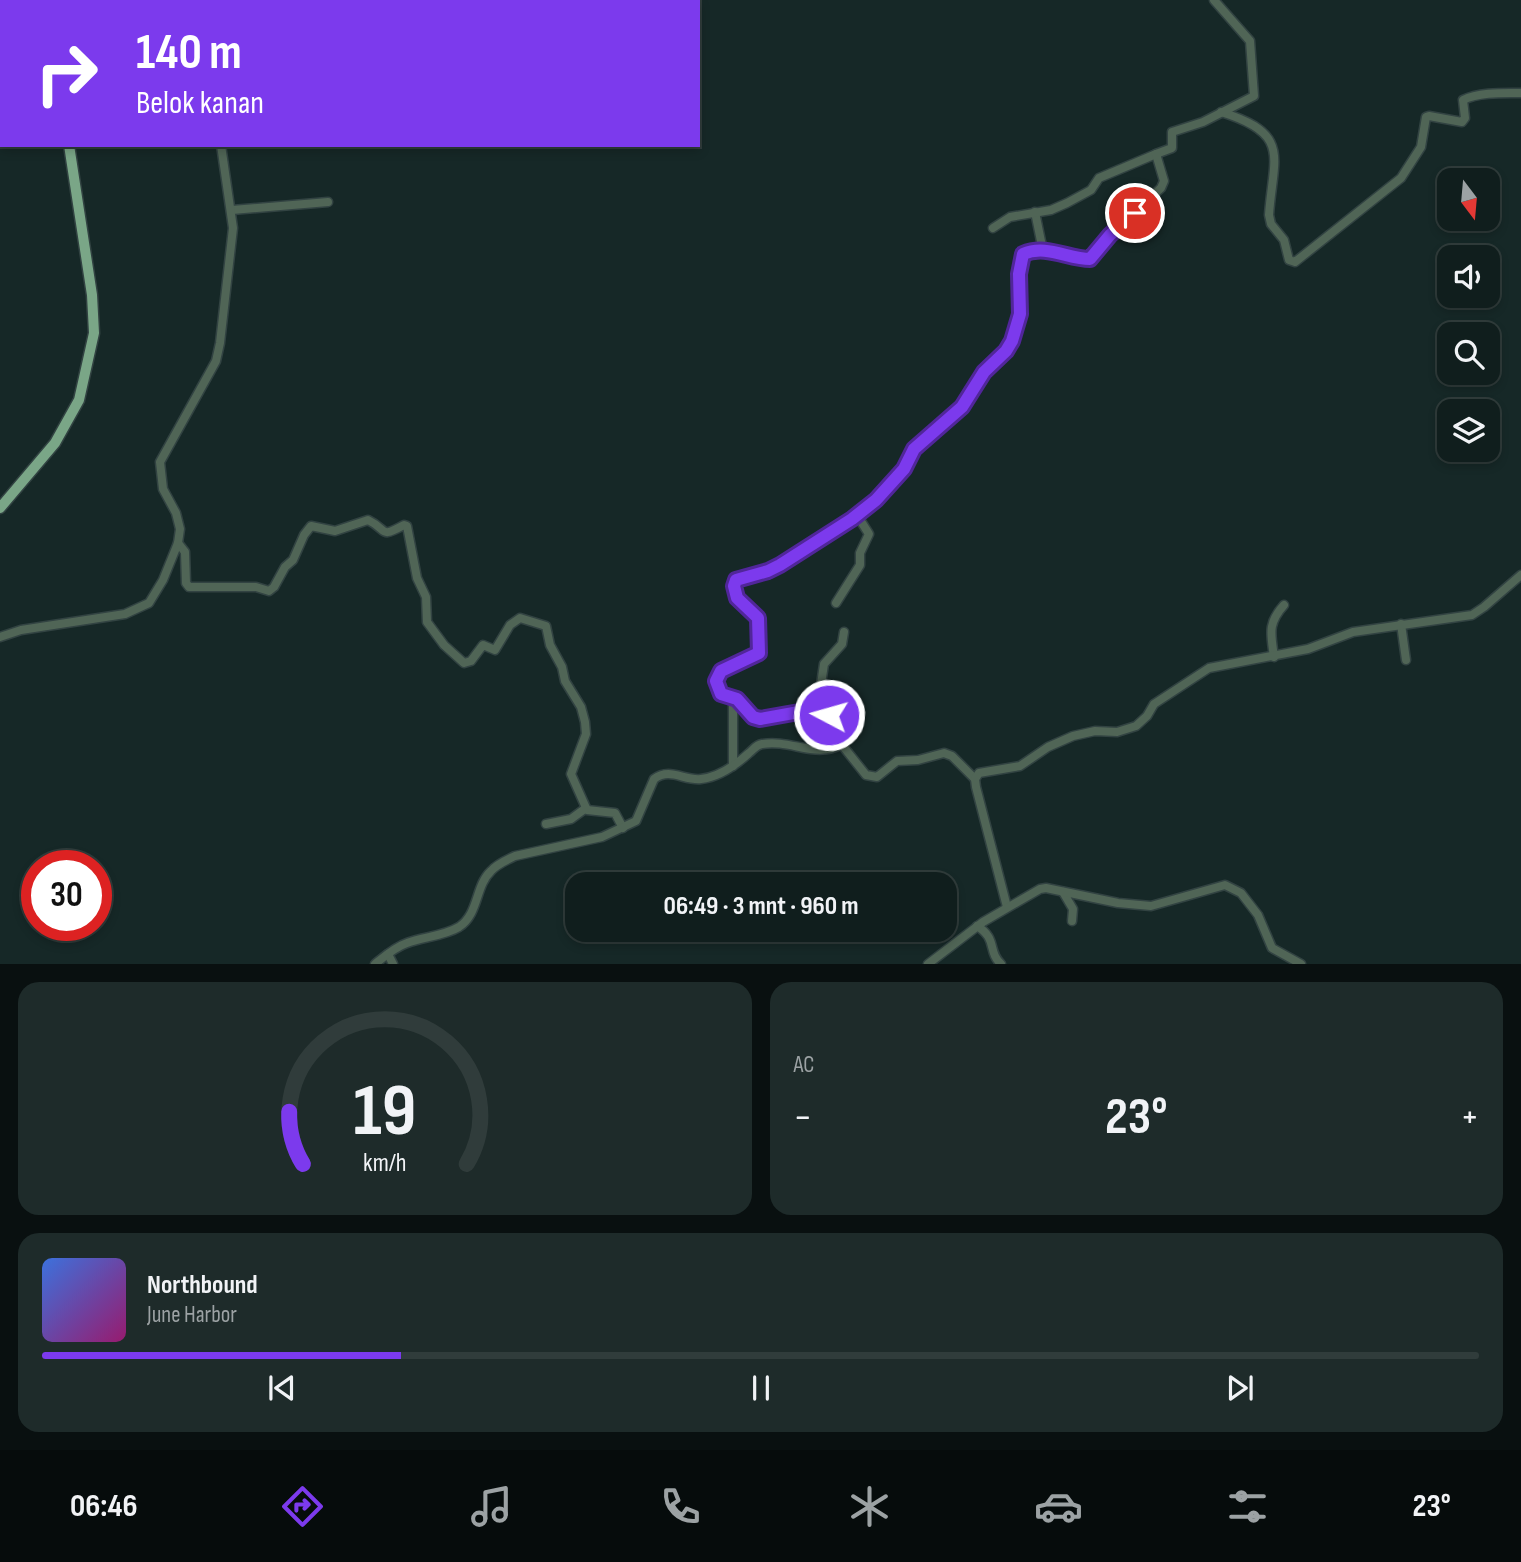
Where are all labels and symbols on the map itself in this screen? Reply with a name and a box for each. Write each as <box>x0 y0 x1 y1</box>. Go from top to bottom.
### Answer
north arrow <box>1437 168 1500 231</box>
pin <box>1105 183 1165 243</box>
position arrow <box>792 678 866 752</box>
speed limit sign: 30 <box>21 850 112 941</box>

